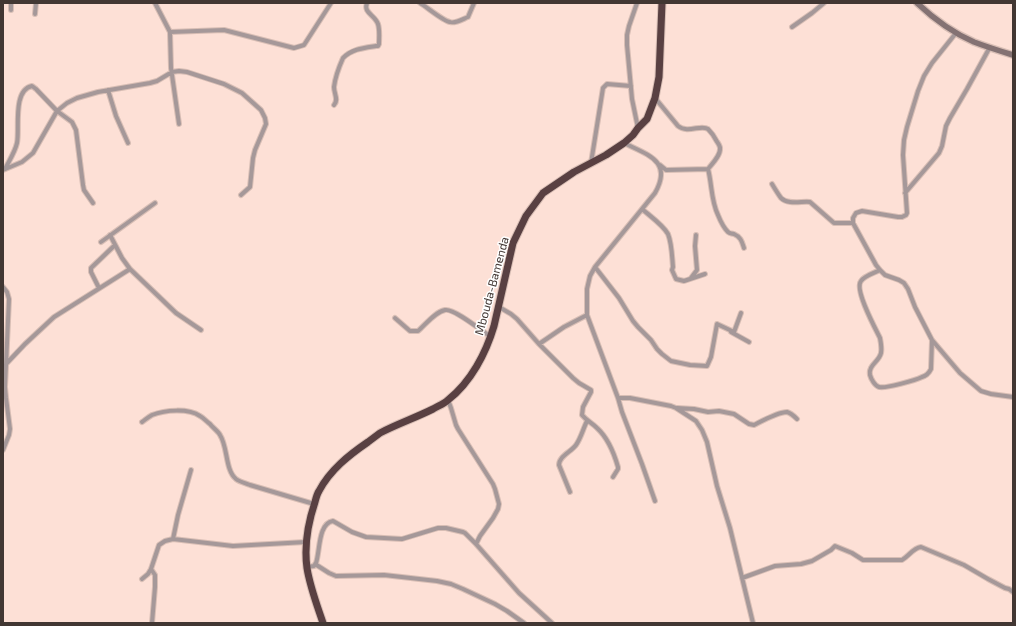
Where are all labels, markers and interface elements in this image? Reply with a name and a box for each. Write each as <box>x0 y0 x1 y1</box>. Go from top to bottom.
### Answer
street label: Mbouda-Bamenda <box>472 235 512 337</box>

